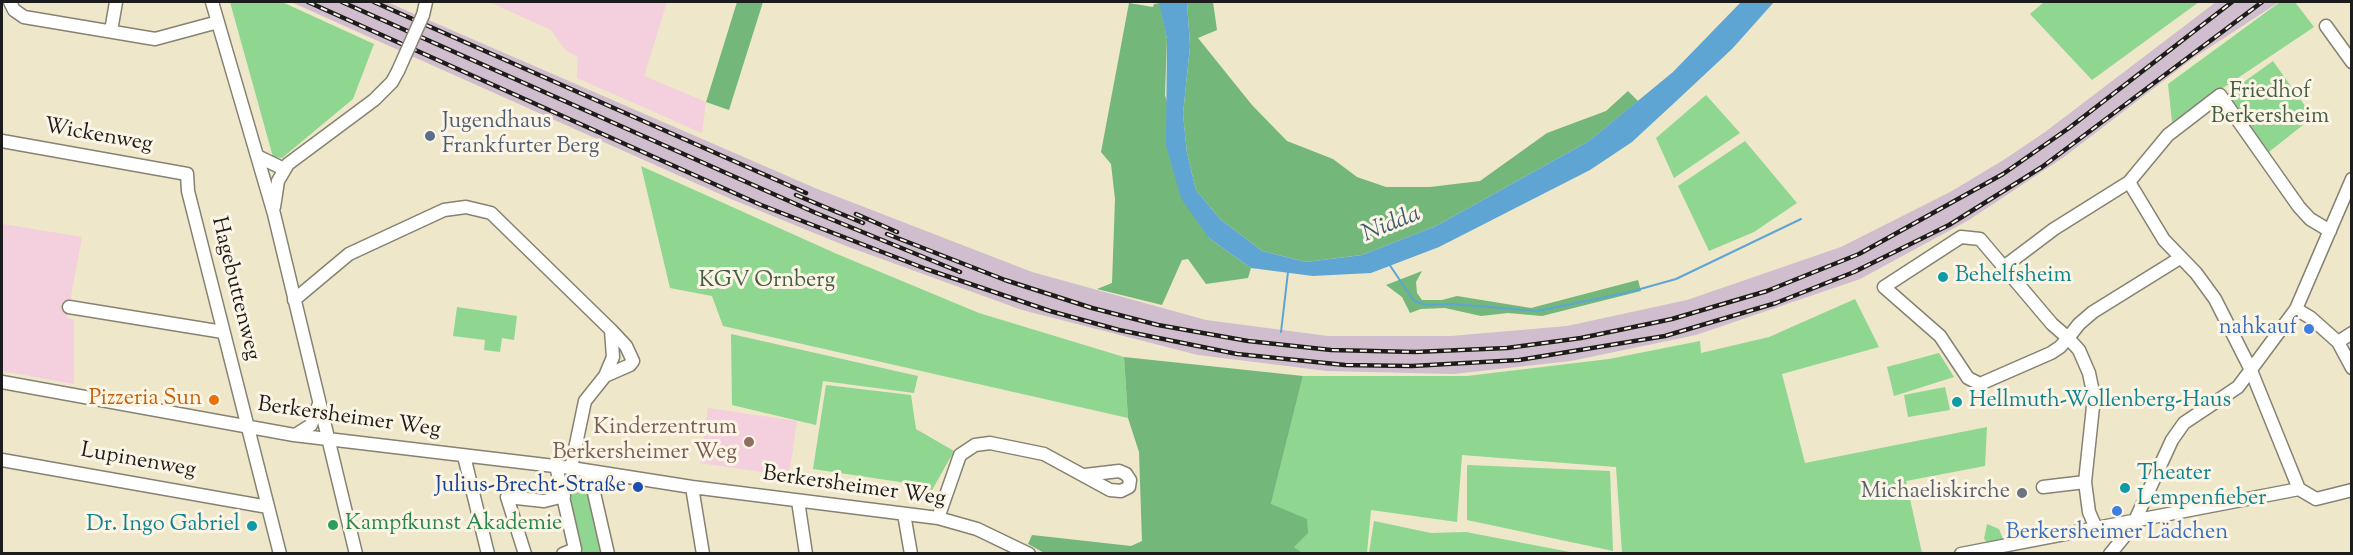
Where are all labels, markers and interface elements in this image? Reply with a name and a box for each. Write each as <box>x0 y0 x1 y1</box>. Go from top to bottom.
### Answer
park label: Friedhof Berkersheim <box>2211 80 2329 132</box>
place label: Jugendhaus Frankfurter Berg <box>442 110 600 162</box>
street label: Wickenweg <box>41 114 155 160</box>
marker: Jugendhaus Frankfurter Berg <box>423 129 437 143</box>
water label: Nidda <box>1358 201 1426 251</box>
street label: Hagebuttenweg <box>203 214 265 364</box>
place label: Behelfsheim <box>1955 264 2072 290</box>
park label: KGV Ornberg <box>699 269 835 295</box>
marker: Behelfsheim <box>1936 270 1950 284</box>
place label: nahkauf <box>2219 316 2297 342</box>
marker: nahkauf <box>2302 322 2316 336</box>
place label: Pizzeria Sun <box>89 387 202 413</box>
place label: Hellmuth-Wollenberg-Haus <box>1969 389 2231 415</box>
marker: Pizzeria Sun <box>207 393 221 407</box>
street label: Berkersheimer Weg <box>256 393 442 445</box>
marker: Hellmuth-Wollenberg-Haus <box>1950 395 1964 409</box>
place label: Kinderzentrum Berkersheimer Weg <box>552 416 737 468</box>
marker: Kinderzentrum Berkersheimer Weg <box>742 435 756 449</box>
street label: Lupinenweg <box>78 439 198 485</box>
street label: Berkersheimer Weg <box>761 462 947 514</box>
place label: Theater Lempenfieber <box>2137 462 2266 514</box>
place label: Julius-Brecht-Straße <box>435 474 626 500</box>
marker: Julius-Brecht-Straße <box>631 480 645 494</box>
place label: Michaeliskirche <box>1861 480 2010 506</box>
marker: Theater Lempenfieber <box>2118 481 2132 495</box>
marker: Michaeliskirche <box>2015 486 2029 500</box>
marker: Berkersheimer Lädchen <box>2110 504 2124 518</box>
place label: Kampfkunst Akademie <box>345 512 562 538</box>
place label: Dr. Ingo Gabriel <box>86 513 240 539</box>
marker: Kampfkunst Akademie <box>326 518 340 532</box>
marker: Dr. Ingo Gabriel <box>245 519 259 533</box>
place label: Berkersheimer Lädchen <box>2006 521 2228 547</box>

